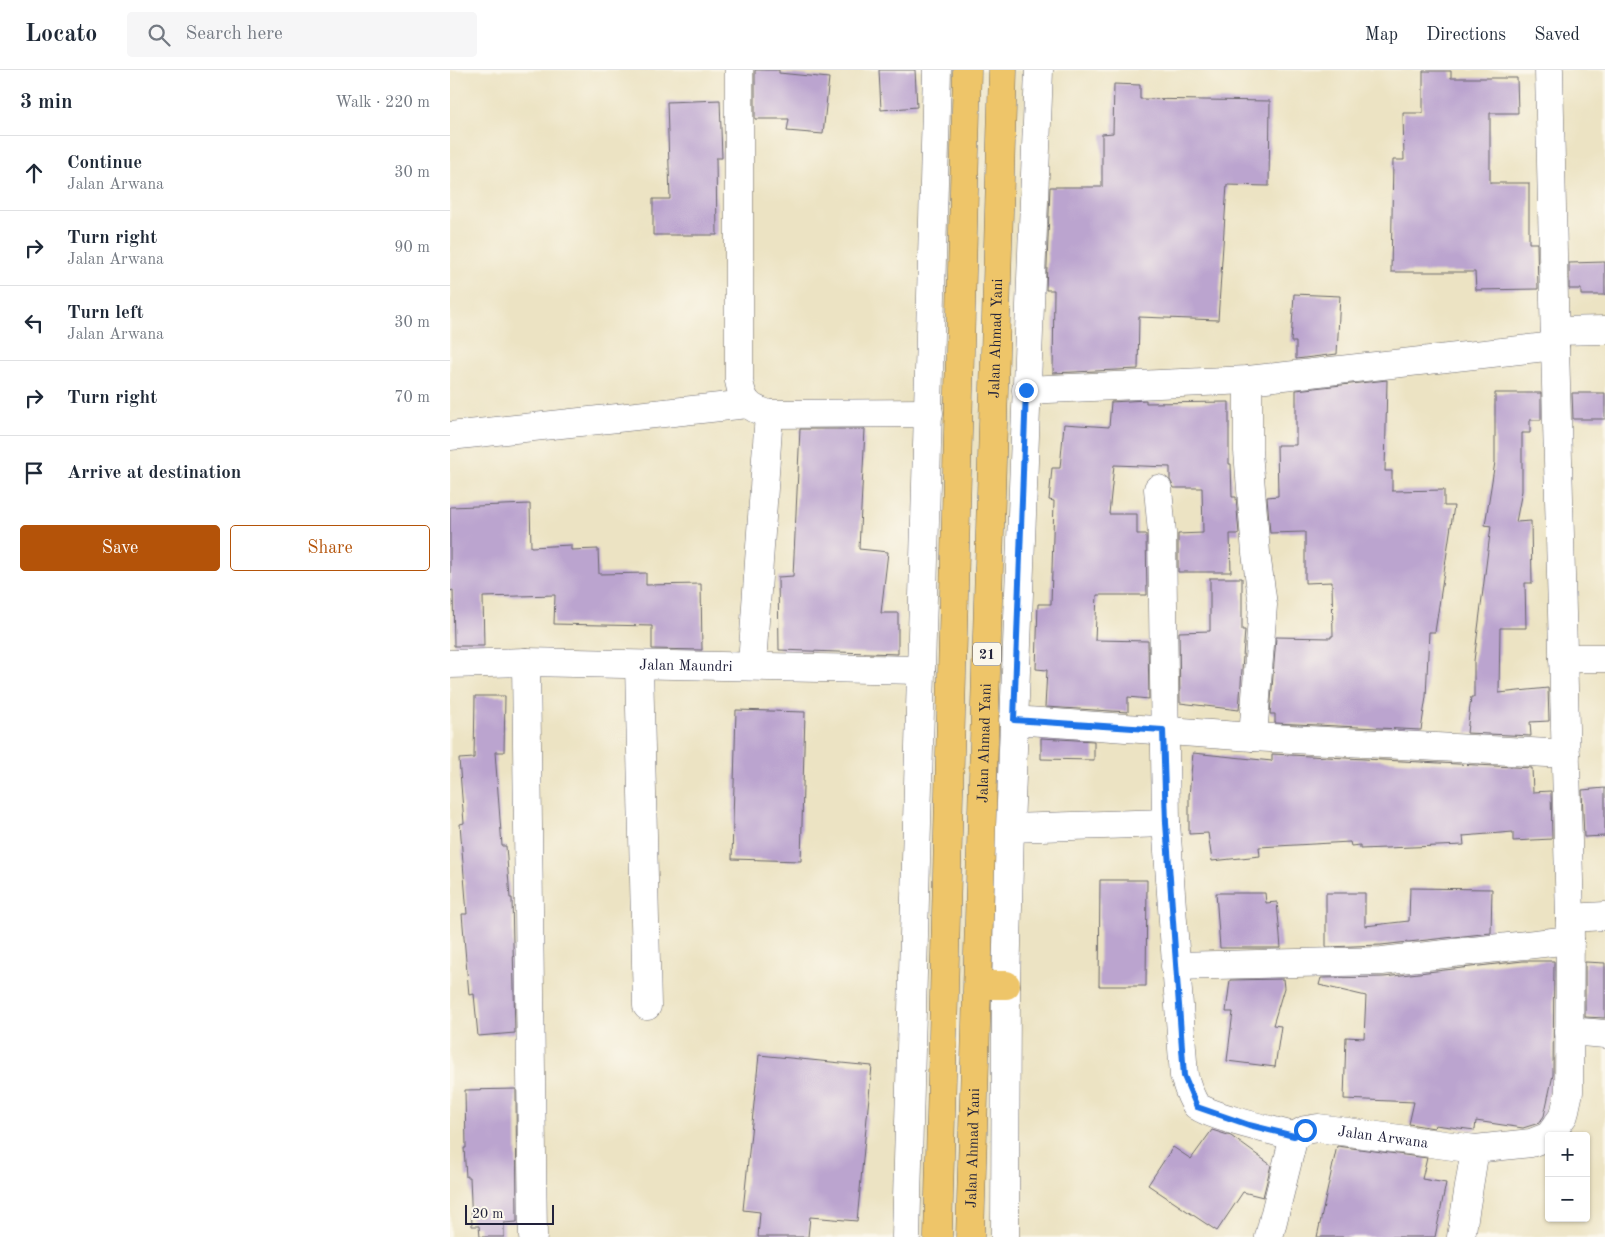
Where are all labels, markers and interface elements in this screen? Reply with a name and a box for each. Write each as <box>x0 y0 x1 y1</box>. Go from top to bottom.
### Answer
search box <box>127 12 477 57</box>
icon: search <box>145 21 173 49</box>
text: Locato <box>25 23 97 47</box>
text: Search here <box>185 25 283 44</box>
text: Map <box>1365 26 1398 44</box>
text: Directions <box>1426 26 1506 44</box>
text: Saved <box>1534 26 1580 44</box>
text: 3 min <box>20 92 73 113</box>
text: Walk · 220 m <box>335 95 430 111</box>
text: Continue <box>67 154 142 173</box>
icon: ahead <box>20 159 48 187</box>
text: 30 m <box>394 165 430 181</box>
text: Jalan Arwana <box>67 177 164 193</box>
text: Turn right <box>67 229 157 248</box>
icon: right <box>20 234 48 262</box>
text: 90 m <box>394 240 430 256</box>
text: Jalan Arwana <box>67 252 164 268</box>
street label: Jalan Ahmad Yani <box>988 278 1006 399</box>
text: Turn left <box>67 304 144 323</box>
icon: left <box>20 309 48 337</box>
text: 30 m <box>394 315 430 331</box>
text: Jalan Arwana <box>67 327 164 343</box>
route end <box>1015 379 1038 402</box>
icon: right <box>20 384 48 412</box>
text: Turn right <box>67 389 157 408</box>
text: 70 m <box>394 390 430 406</box>
icon: arrive <box>20 459 48 487</box>
text: Arrive at destination <box>67 464 241 483</box>
button: Save <box>20 525 220 571</box>
button: Share <box>230 525 430 571</box>
road number: 21 <box>973 642 1001 666</box>
street label: Jalan Maundri <box>639 658 733 675</box>
street label: Jalan Ahmad Yani <box>976 683 995 803</box>
street label: Jalan Ahmad Yani <box>965 1088 983 1208</box>
route start <box>1294 1119 1317 1142</box>
street label: Jalan Arwana <box>1337 1125 1430 1152</box>
map controls <box>1545 1132 1590 1222</box>
button: + <box>1545 1132 1590 1177</box>
button: − <box>1545 1177 1590 1222</box>
scale bar <box>465 1202 554 1225</box>
text: 20 m <box>472 1207 503 1221</box>

